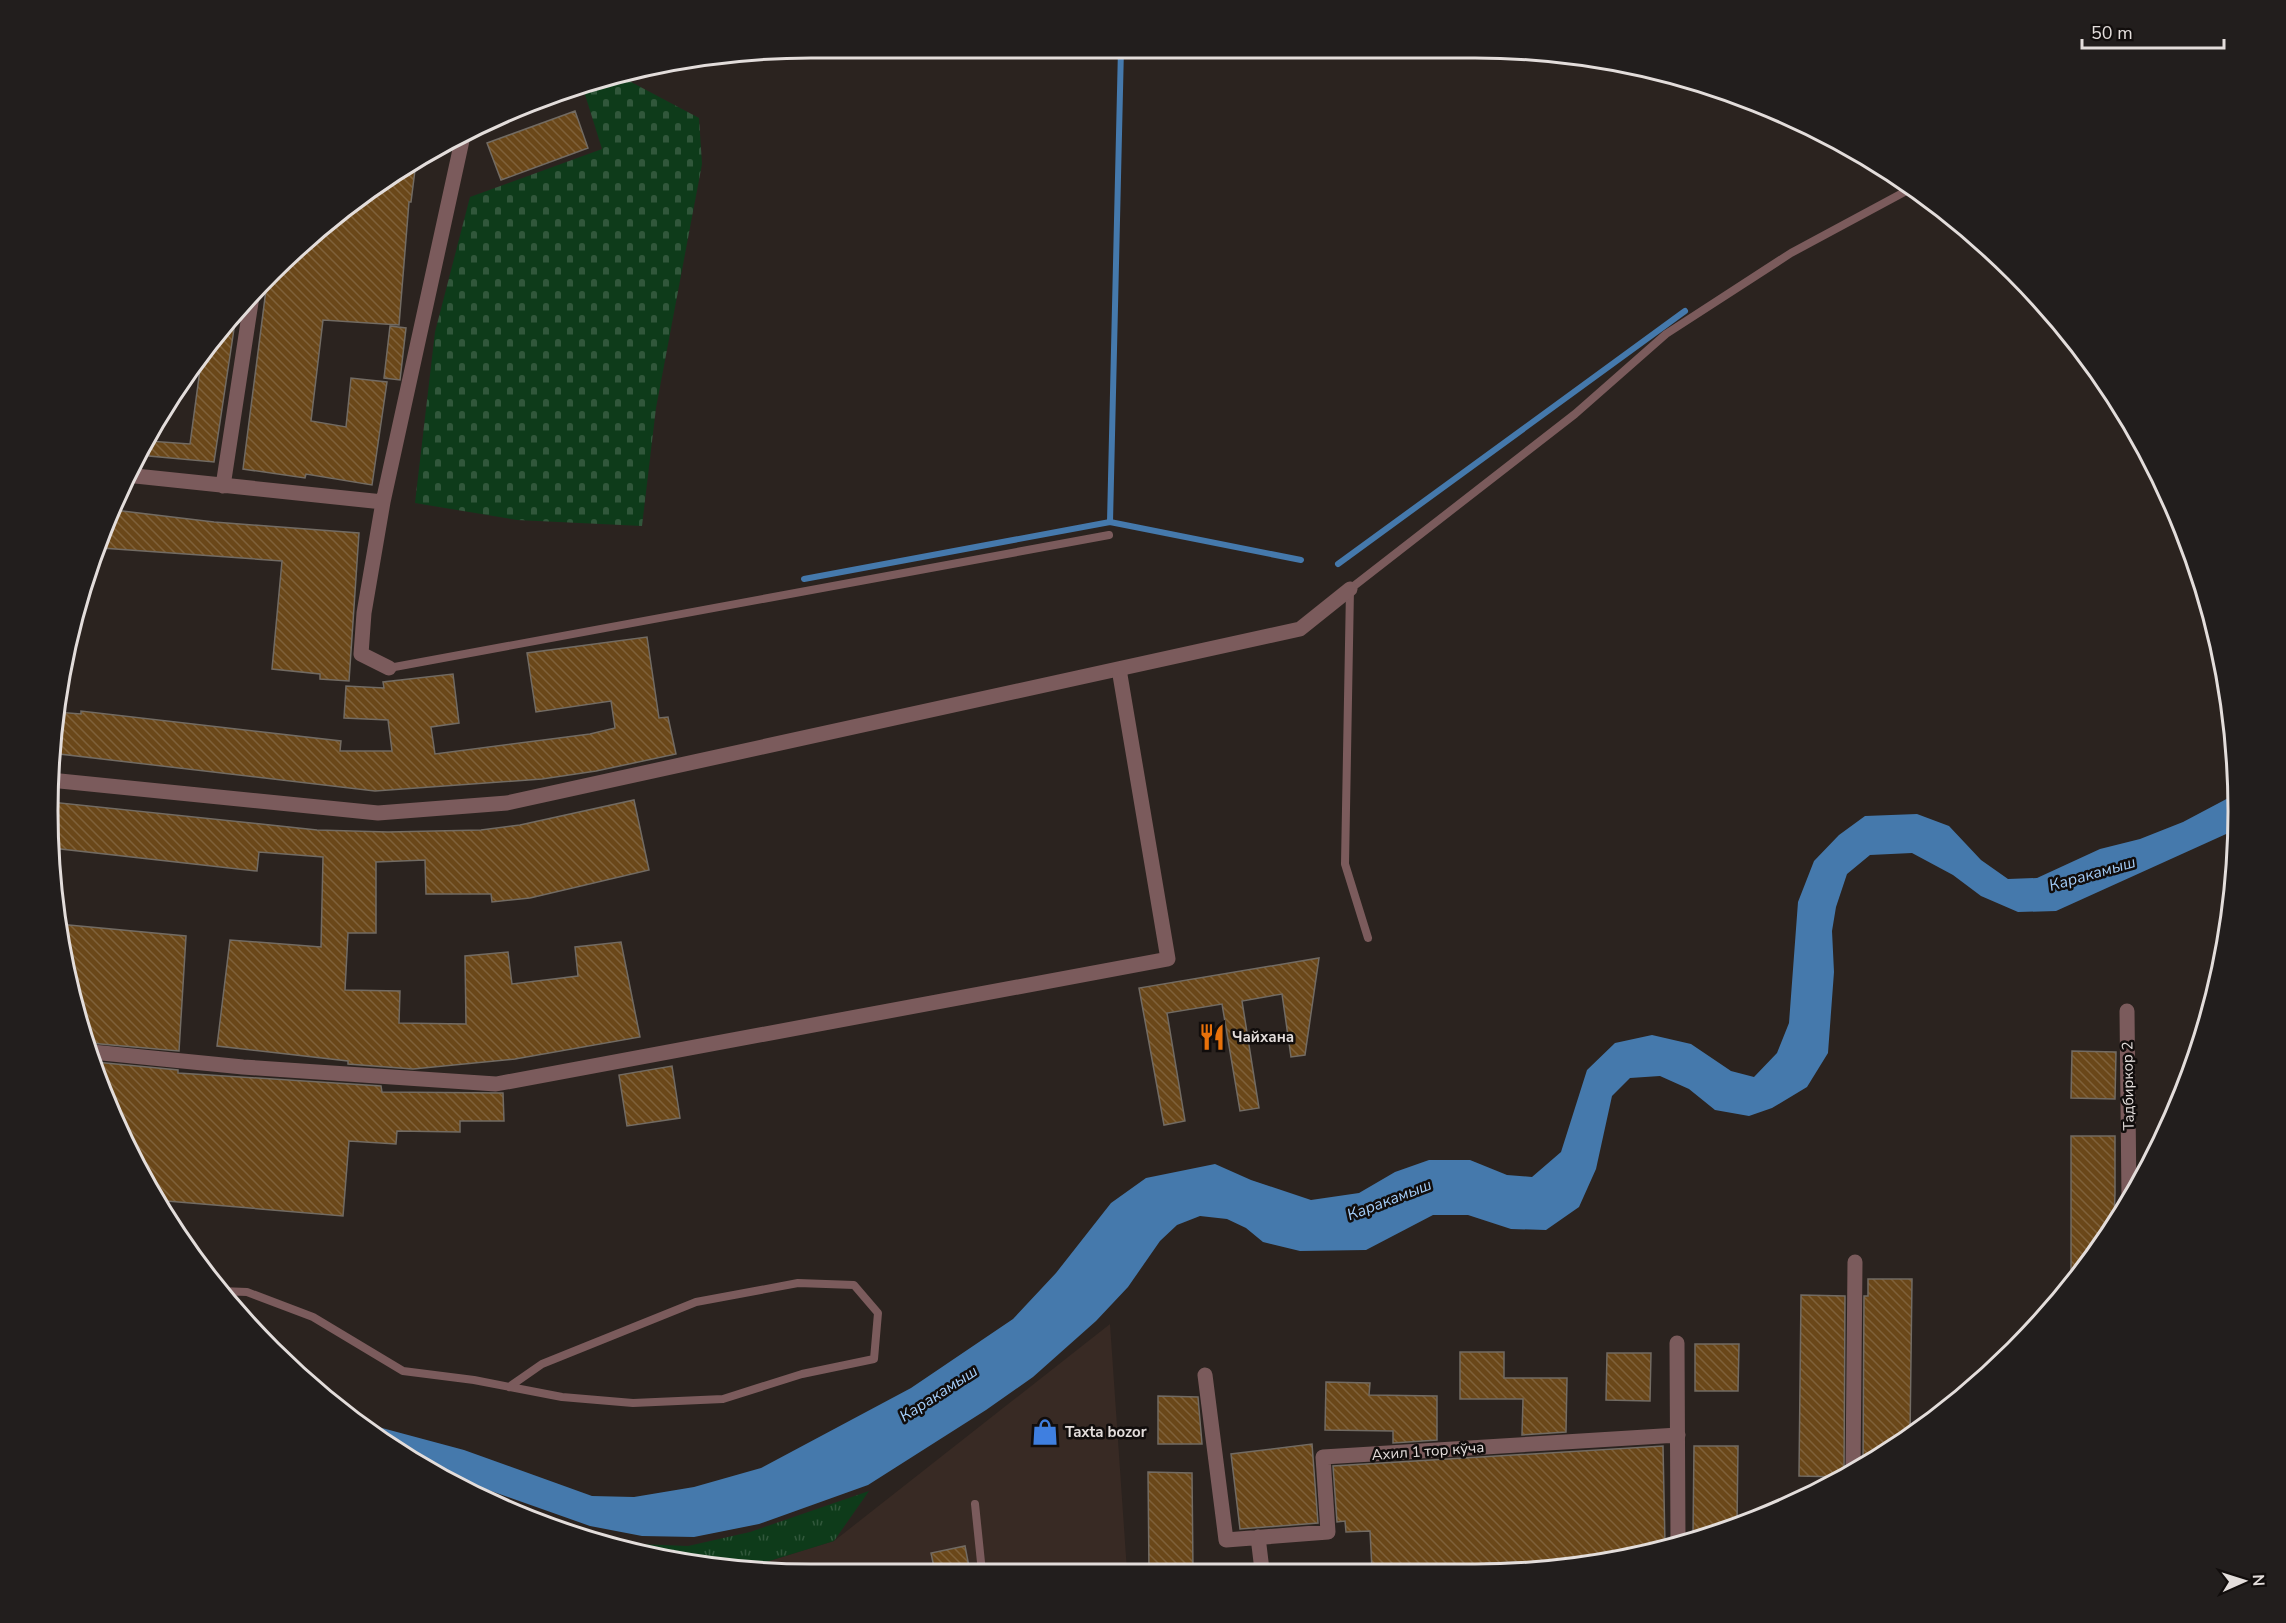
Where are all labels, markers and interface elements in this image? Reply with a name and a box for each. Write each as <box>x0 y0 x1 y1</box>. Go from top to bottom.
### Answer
scale bar <box>2082 12 2224 50</box>
text: 50 m <box>2091 21 2133 45</box>
water label: Каракамыш <box>2046 851 2138 897</box>
restaurant icon: Чайхана <box>1197 1022 1227 1052</box>
place label: Чайхана <box>1232 1027 1294 1047</box>
street label: Тадбиркор 2 <box>2117 1041 2139 1131</box>
water label: Каракамыш <box>1344 1174 1435 1226</box>
water label: Каракамыш <box>895 1360 982 1427</box>
shop icon: Taxta bozor <box>1030 1417 1060 1447</box>
place label: Taxta bozor <box>1065 1422 1147 1442</box>
street label: Ахил 1 тор кўча <box>1371 1437 1485 1465</box>
north arrow <box>2214 1551 2274 1611</box>
text: N <box>2247 1574 2269 1587</box>

